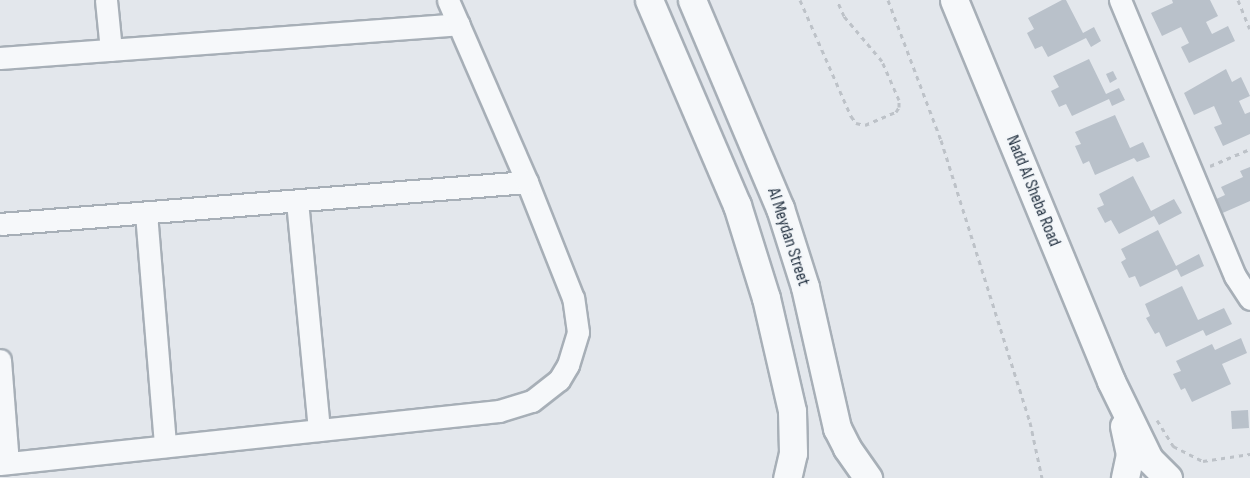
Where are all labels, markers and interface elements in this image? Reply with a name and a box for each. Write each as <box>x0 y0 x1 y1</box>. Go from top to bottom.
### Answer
street label: Nadd Al Sheba Road <box>1001 132 1065 250</box>
street label: Al Meydan Street <box>762 185 814 289</box>

